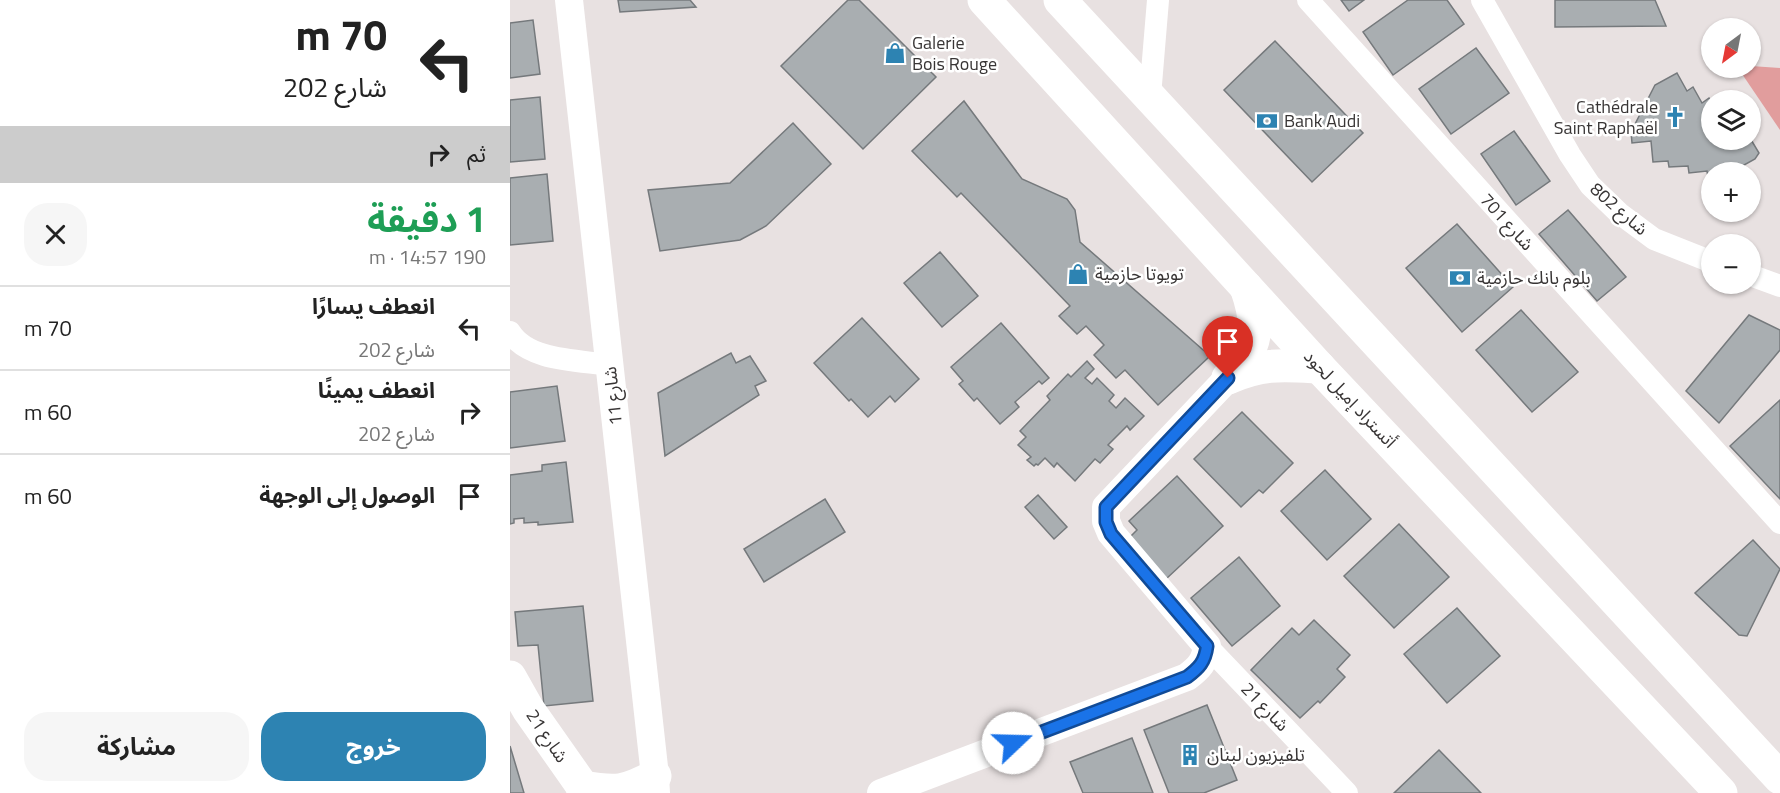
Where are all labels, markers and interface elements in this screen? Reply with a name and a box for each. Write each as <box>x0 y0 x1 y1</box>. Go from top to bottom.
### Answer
text: 70 m <box>295 2 387 66</box>
north arrow <box>1701 18 1761 78</box>
map controls <box>1701 18 1761 294</box>
icon: left <box>408 24 486 102</box>
place label: Galerie Bois Rouge <box>912 29 997 77</box>
shop icon: Galerie Bois Rouge <box>883 41 907 65</box>
text: شارع 202 <box>283 66 387 107</box>
button: layers <box>1701 90 1761 150</box>
place label: Cathédrale Saint Raphaël <box>1554 93 1658 141</box>
church icon: Cathédrale Saint Raphaël <box>1663 105 1687 129</box>
place label: Bank Audi <box>1284 107 1360 134</box>
bank icon: Bank Audi <box>1255 109 1279 133</box>
text: ثم <box>467 137 486 171</box>
icon: right <box>422 138 455 171</box>
button: + <box>1701 162 1761 222</box>
street label: شارع 802 <box>1584 176 1654 242</box>
street label: شارع 701 <box>1473 187 1541 257</box>
text: 1 دقيقة <box>367 191 486 246</box>
button: close <box>24 203 87 266</box>
button: − <box>1701 234 1761 294</box>
text: 190 m · 14:57 <box>369 241 486 272</box>
place label: تويوتا حازمية <box>1095 260 1184 287</box>
shop icon: تويوتا حازمية <box>1066 262 1090 286</box>
place label: بلوم بانك حازمية <box>1477 264 1591 292</box>
bank icon: بلوم بانك حازمية <box>1448 266 1472 290</box>
text: انعطف يسارًا <box>312 289 435 323</box>
text: 70 m <box>24 311 72 345</box>
icon: left <box>453 312 486 345</box>
pin <box>1202 316 1253 378</box>
icon: arrive <box>1211 325 1244 358</box>
text: شارع 202 <box>358 334 435 365</box>
street label: أتستراد إميل لحود <box>1298 343 1403 454</box>
street label: شارع 11 <box>596 365 630 427</box>
text: انعطف يمينًا <box>318 373 435 407</box>
text: 60 m <box>24 395 72 429</box>
icon: right <box>453 396 486 429</box>
text: شارع 202 <box>358 418 435 449</box>
text: الوصول إلى الوجهة <box>259 478 435 512</box>
text: 60 m <box>24 479 72 513</box>
icon: arrive <box>453 480 486 513</box>
street label: شارع 21 <box>1234 676 1296 738</box>
street label: شارع 21 <box>519 704 575 768</box>
position arrow <box>981 711 1045 775</box>
button: مشاركة <box>24 712 249 781</box>
button: خروج <box>261 712 486 781</box>
place label: تلفيزيون لبنان <box>1207 741 1305 768</box>
building icon: تلفيزيون لبنان <box>1178 743 1202 767</box>

